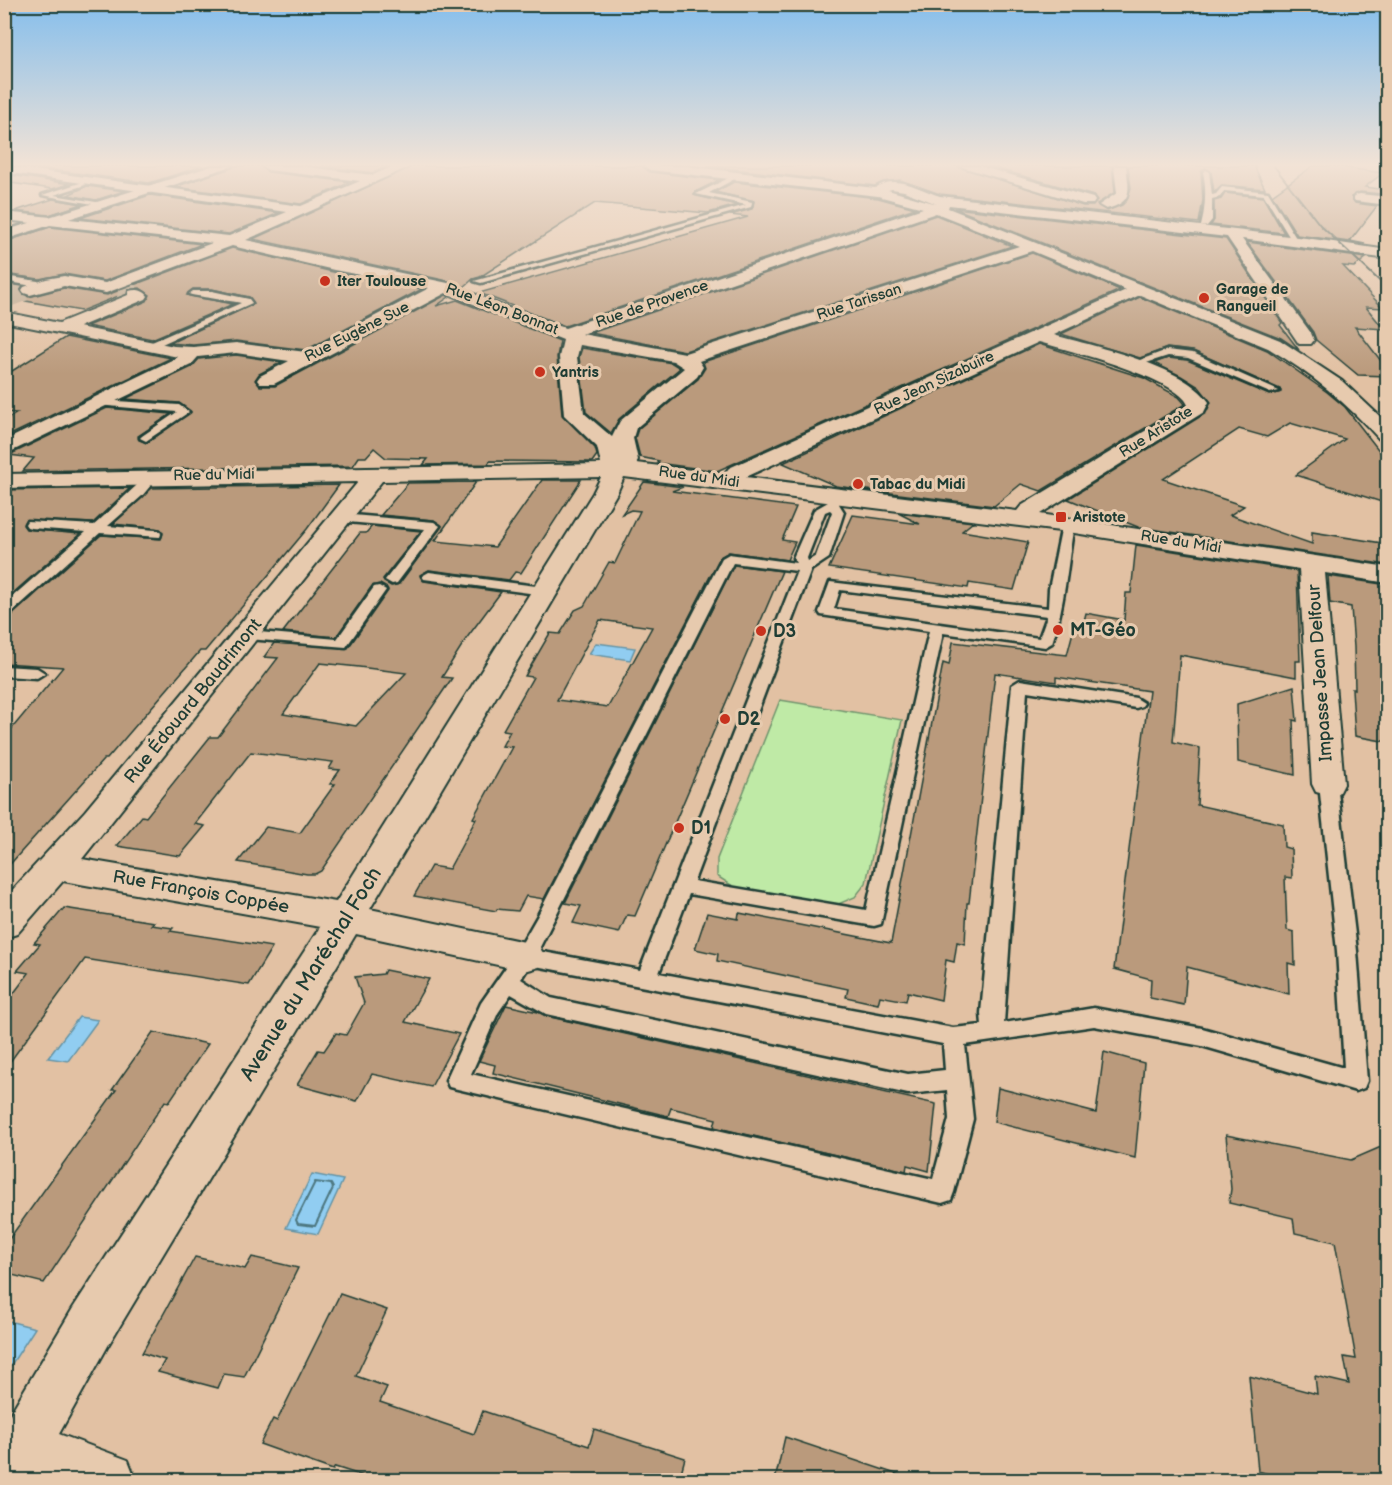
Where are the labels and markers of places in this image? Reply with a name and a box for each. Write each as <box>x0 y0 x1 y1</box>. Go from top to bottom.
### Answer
place label: Iter Toulouse <box>337 272 427 291</box>
marker: Iter Toulouse <box>318 274 332 288</box>
place label: Garage de Rangueil <box>1216 280 1289 316</box>
marker: Garage de Rangueil <box>1197 291 1211 305</box>
place label: Yantris <box>552 363 599 382</box>
marker: Yantris <box>533 365 547 379</box>
place label: Tabac du Midi <box>870 475 965 494</box>
marker: Tabac du Midi <box>851 477 865 491</box>
place label: Aristote <box>1072 508 1126 527</box>
marker: Aristote <box>1054 510 1068 524</box>
place label: MT-Géo <box>1070 620 1136 641</box>
place label: D3 <box>773 621 796 642</box>
marker: MT-Géo <box>1051 623 1065 637</box>
marker: D3 <box>754 624 768 638</box>
place label: D2 <box>737 709 761 730</box>
marker: D2 <box>718 712 732 726</box>
place label: D1 <box>691 818 711 839</box>
marker: D1 <box>672 821 686 835</box>

